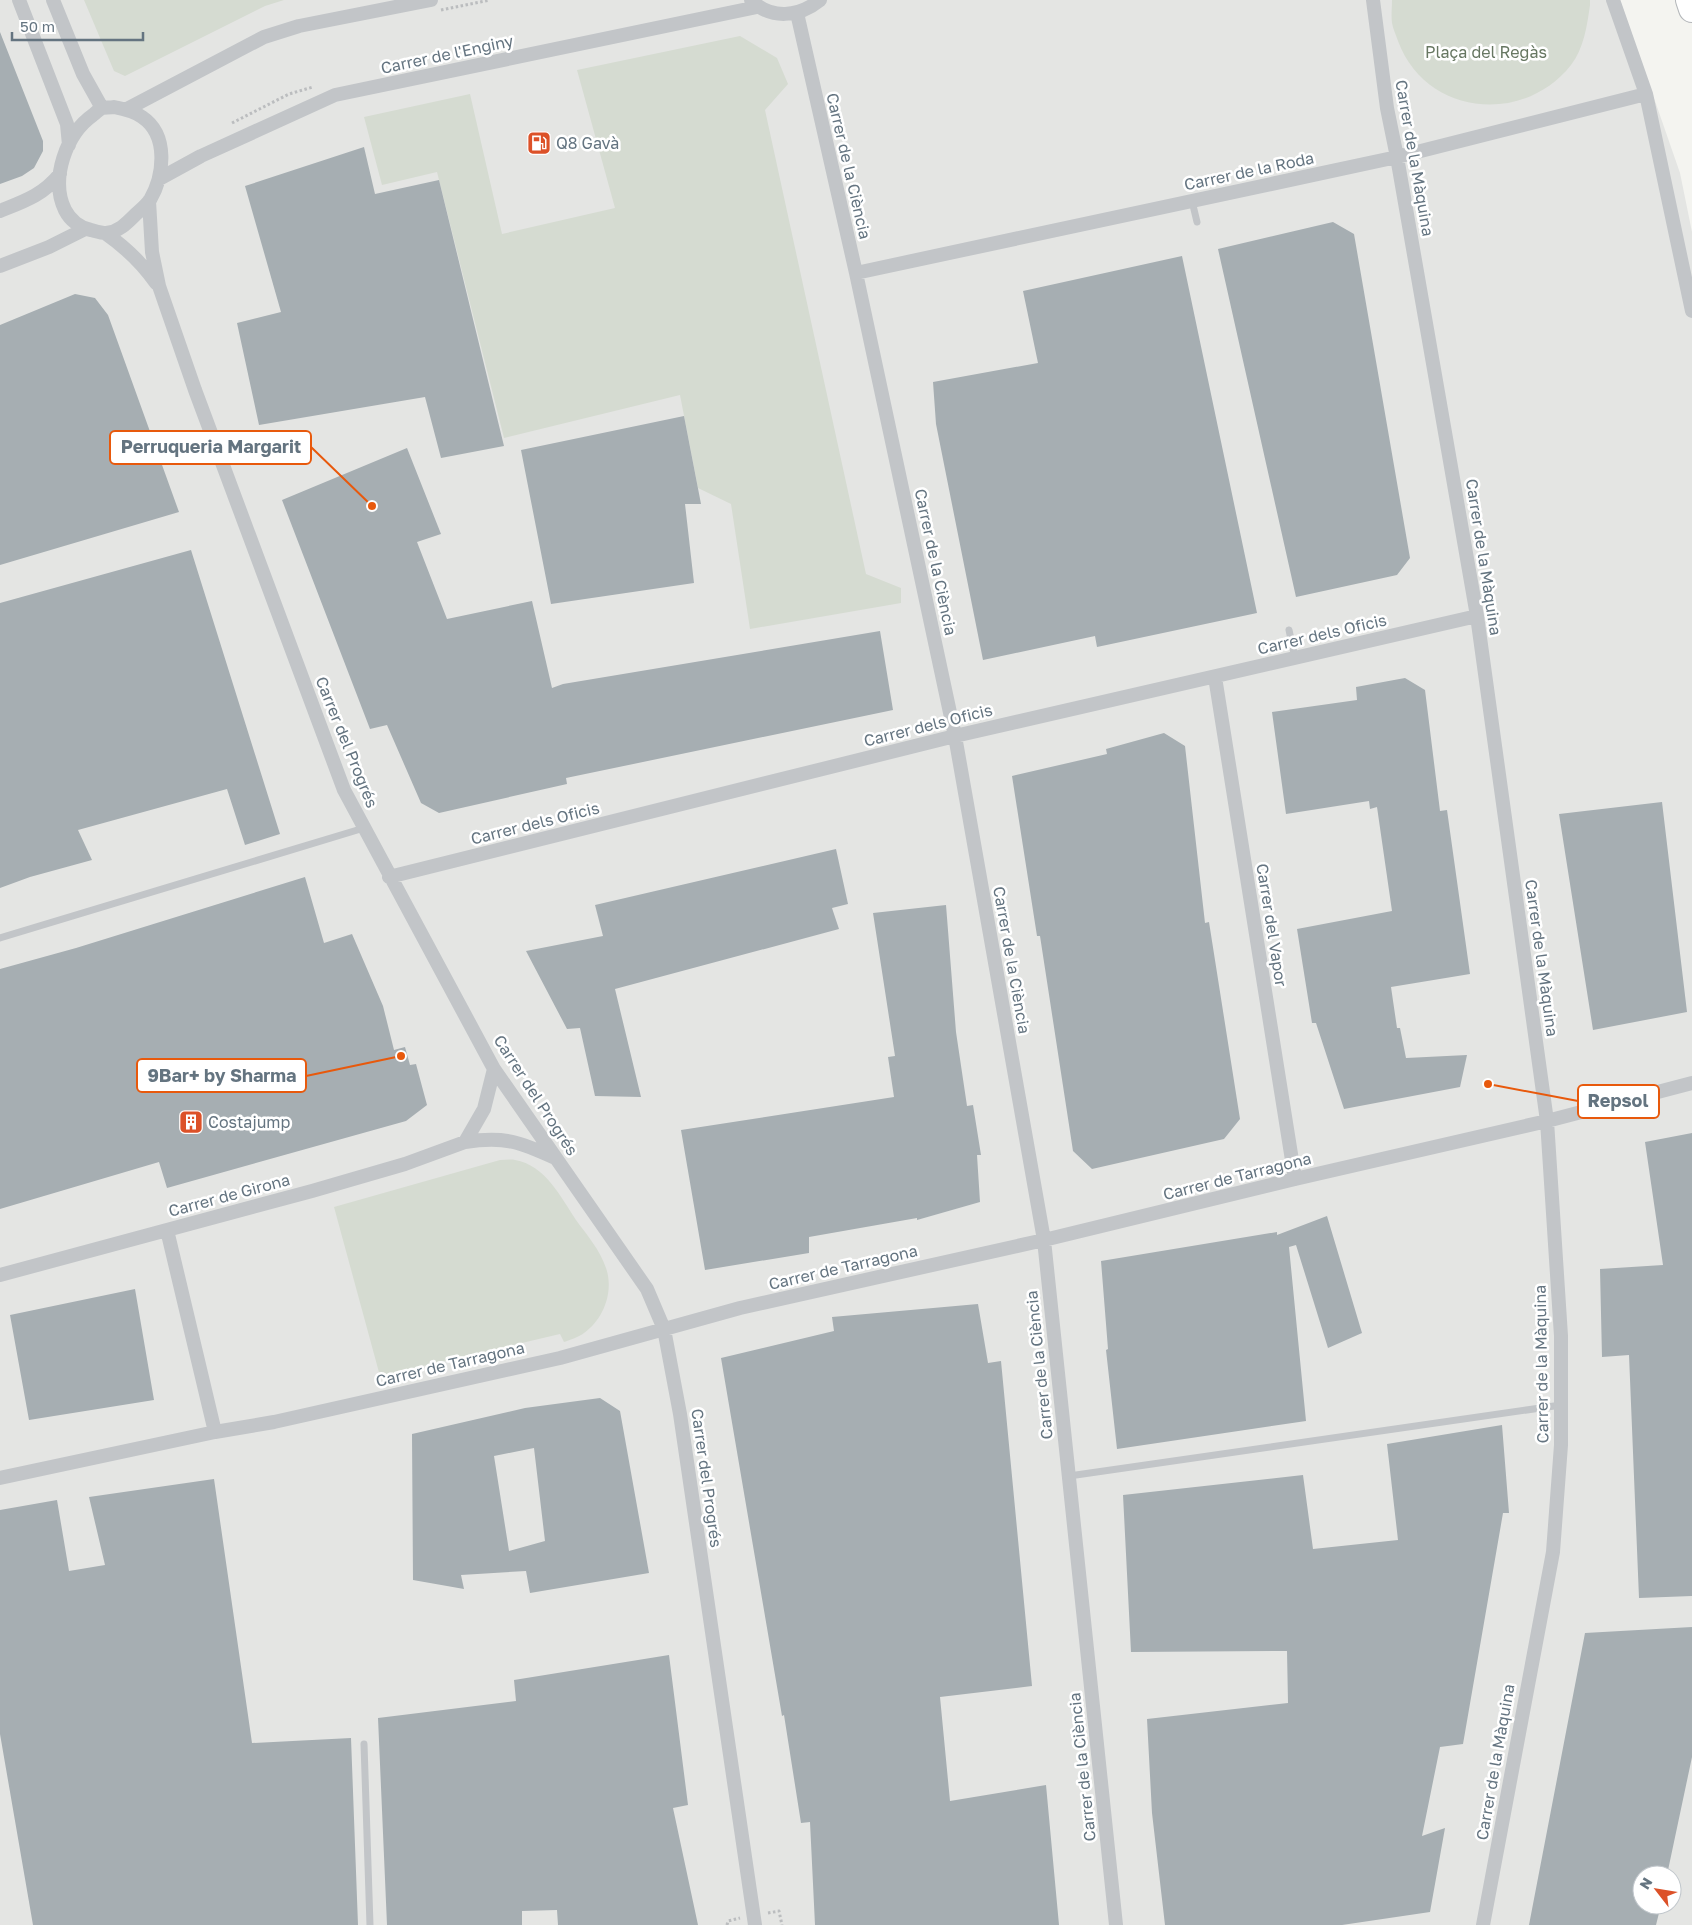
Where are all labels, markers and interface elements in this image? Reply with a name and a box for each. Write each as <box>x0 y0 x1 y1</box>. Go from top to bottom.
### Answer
scale bar <box>12 10 144 42</box>
text: 50 m <box>20 17 55 35</box>
street label: Carrer de l'Enginy <box>379 30 515 78</box>
park label: Plaça del Regàs <box>1425 42 1547 62</box>
street label: Carrer de la Màquina <box>1391 78 1439 238</box>
street label: Carrer de la Ciència <box>822 91 876 241</box>
fuel station icon: Q8 Gavà <box>526 130 552 156</box>
place label: Q8 Gavà <box>556 133 619 153</box>
street label: Carrer de la Roda <box>1182 147 1316 195</box>
callout: Perruqueria Margarit <box>110 431 311 464</box>
text: Perruqueria Margarit <box>121 435 301 457</box>
street label: Carrer de la Màquina <box>1462 477 1506 637</box>
street label: Carrer de la Ciència <box>911 487 961 637</box>
street label: Carrer dels Oficis <box>1255 609 1389 659</box>
street label: Carrer del Progrés <box>312 673 382 811</box>
street label: Carrer dels Oficis <box>862 699 994 751</box>
street label: Carrer dels Oficis <box>469 797 601 849</box>
street label: Carrer del Vapor <box>1252 862 1292 988</box>
street label: Carrer de la Màquina <box>1521 878 1563 1038</box>
street label: Carrer de la Ciència <box>989 885 1035 1035</box>
street label: Carrer del Progrés <box>490 1031 582 1159</box>
callout: 9Bar+ by Sharma <box>137 1059 306 1092</box>
text: 9Bar+ by Sharma <box>147 1064 297 1086</box>
callout: Repsol <box>1578 1085 1659 1118</box>
text: Repsol <box>1588 1089 1648 1111</box>
building icon: Costajump <box>178 1109 204 1135</box>
place label: Costajump <box>208 1112 291 1132</box>
street label: Carrer de Tarragona <box>1161 1148 1313 1204</box>
street label: Carrer de Girona <box>166 1169 292 1221</box>
street label: Carrer de Tarragona <box>767 1240 919 1294</box>
street label: Carrer de la Màquina <box>1530 1285 1552 1443</box>
street label: Carrer de la Ciència <box>1021 1290 1057 1440</box>
street label: Carrer de Tarragona <box>374 1337 526 1391</box>
street label: Carrer del Progrés <box>687 1407 727 1549</box>
street label: Carrer de la Màquina <box>1471 1682 1519 1842</box>
street label: Carrer de la Ciència <box>1064 1692 1100 1842</box>
north arrow <box>1632 1865 1682 1915</box>
text: N <box>1635 1874 1655 1892</box>

